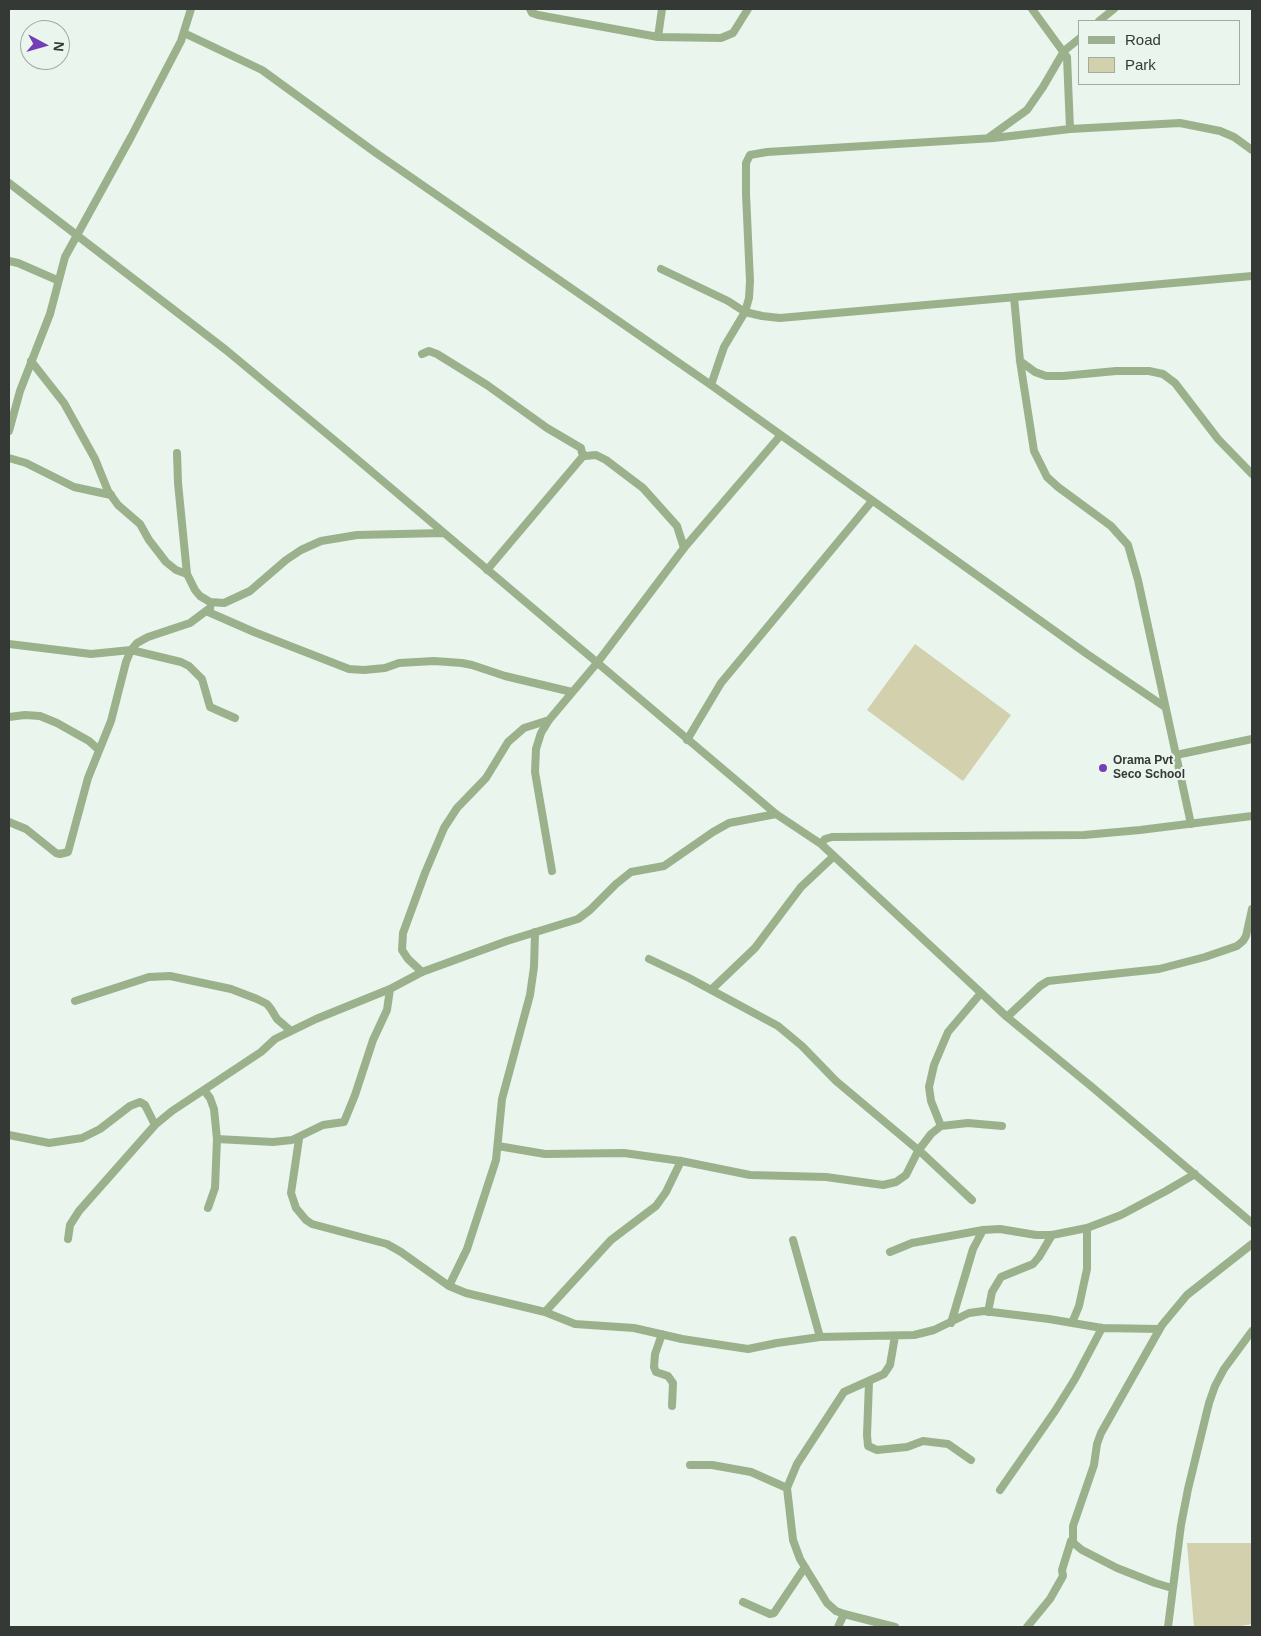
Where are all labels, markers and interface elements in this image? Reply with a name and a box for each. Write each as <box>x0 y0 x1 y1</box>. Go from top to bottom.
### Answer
north arrow <box>20 20 70 70</box>
legend <box>1078 20 1241 85</box>
text: Road <box>1125 31 1161 48</box>
text: N <box>50 41 67 52</box>
text: Park <box>1125 56 1156 73</box>
place label: Orama Pvt Seco School <box>1113 754 1185 782</box>
marker: Orama Pvt Seco School <box>1097 762 1109 774</box>

